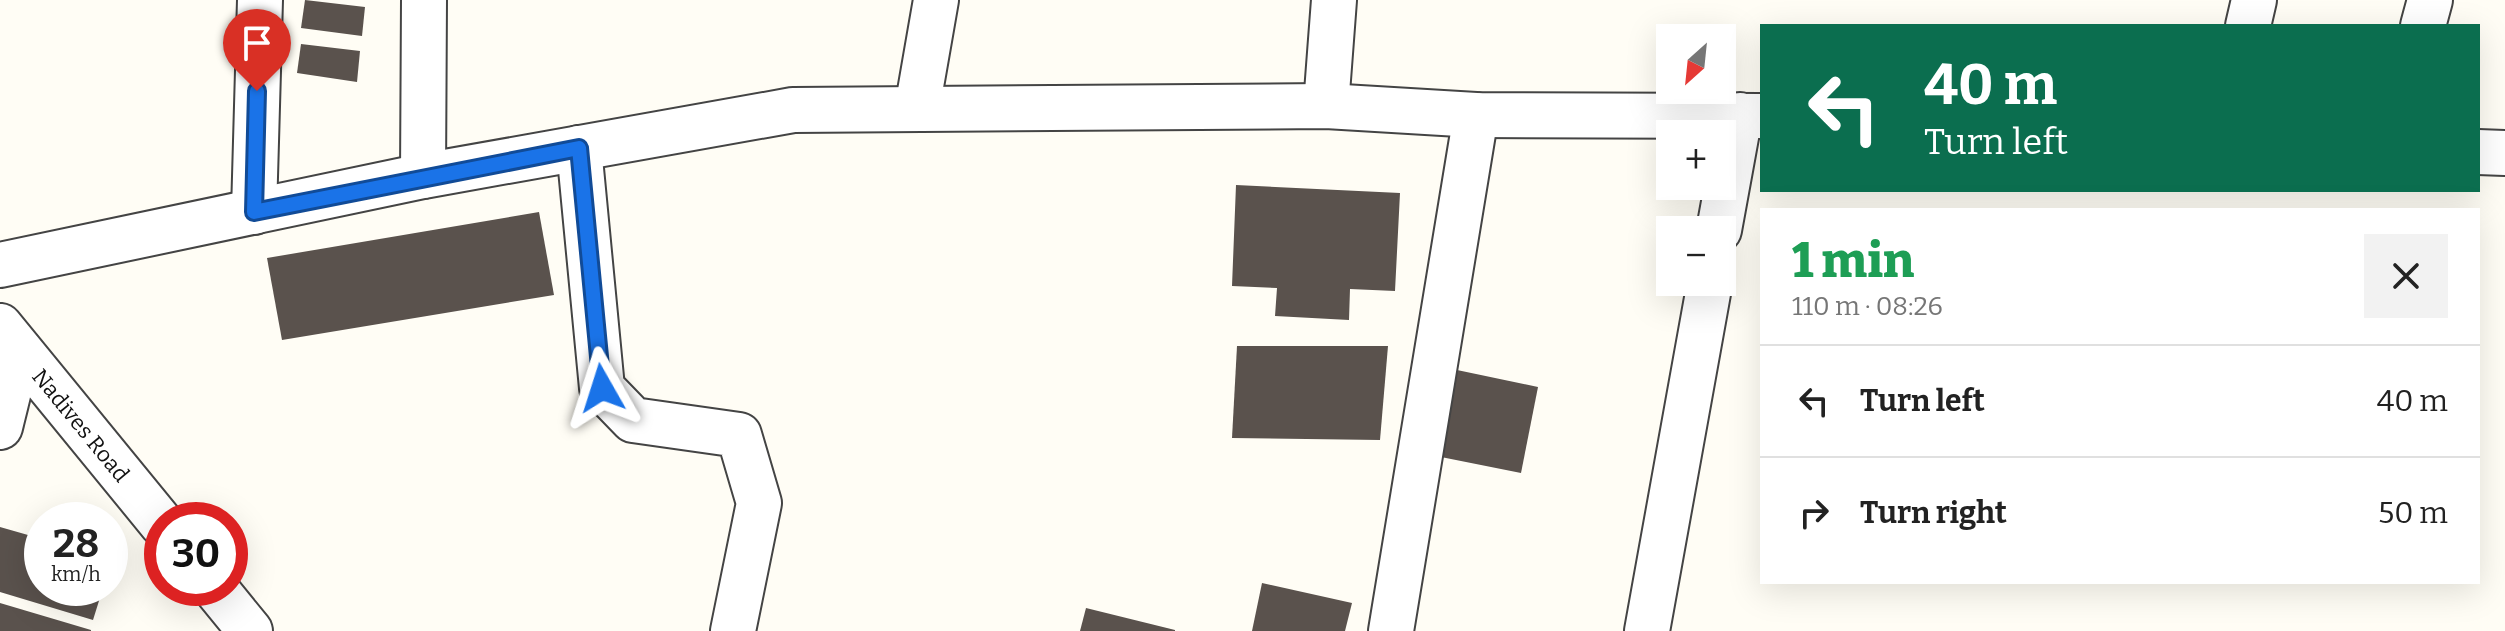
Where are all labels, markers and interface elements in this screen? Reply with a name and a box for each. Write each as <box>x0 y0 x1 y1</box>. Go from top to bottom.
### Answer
pin <box>223 9 291 91</box>
icon: arrive <box>235 21 279 65</box>
north arrow <box>1656 24 1736 104</box>
map controls <box>1656 24 1736 296</box>
text: 40 m <box>1924 52 2057 119</box>
icon: left <box>1792 56 1896 160</box>
button: + <box>1656 120 1736 200</box>
text: Turn left <box>1924 120 2068 164</box>
button: − <box>1656 216 1736 296</box>
text: 1 min <box>1792 232 1914 290</box>
button: close <box>2364 234 2448 318</box>
text: 110 m · 08:26 <box>1792 291 1943 322</box>
position arrow <box>560 346 644 430</box>
street label: Nadives Road <box>26 363 135 487</box>
icon: left <box>1792 379 1836 423</box>
text: Turn left <box>1860 383 1985 419</box>
text: 40 m <box>2377 383 2448 419</box>
icon: right <box>1792 491 1836 535</box>
text: Turn right <box>1860 495 2007 531</box>
text: 50 m <box>2378 495 2448 531</box>
speed limit sign: 30 <box>144 502 248 606</box>
text: 28 <box>53 520 99 568</box>
text: km/h <box>51 562 101 586</box>

